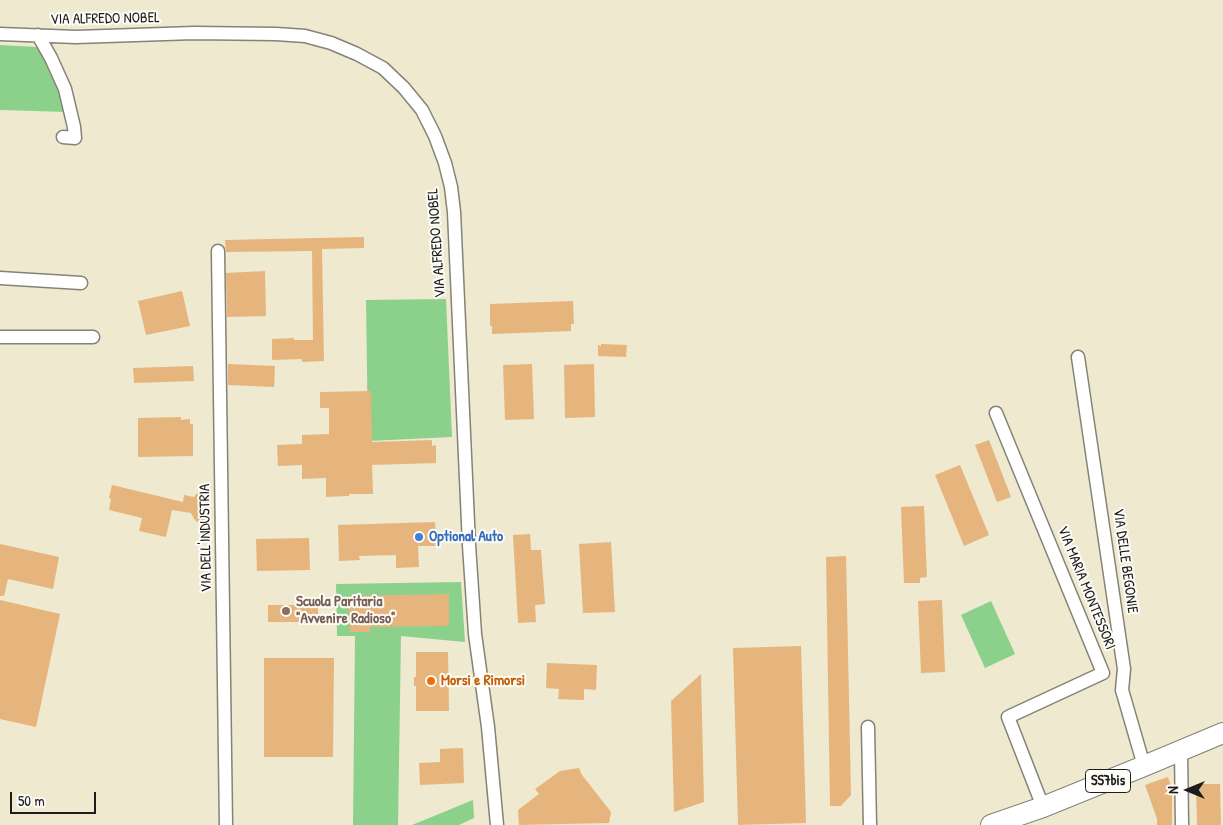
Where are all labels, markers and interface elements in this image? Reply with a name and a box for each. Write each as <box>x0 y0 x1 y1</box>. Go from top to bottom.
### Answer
street label: VIA ALFREDO NOBEL <box>50 9 160 29</box>
street label: VIA ALFREDO NOBEL <box>424 188 450 298</box>
street label: VIA DELL'INDUSTRIA <box>196 484 216 592</box>
street label: VIA DELLE BEGONIE <box>1109 507 1141 615</box>
street label: VIA MARIA MONTESSORI <box>1053 524 1119 652</box>
place label: Optional Auto <box>429 528 503 546</box>
marker: Optional Auto <box>413 531 425 543</box>
place label: Scuola Paritaria "Avvenire Radioso" <box>296 593 395 628</box>
marker: Scuola Paritaria "Avvenire Radioso" <box>280 605 292 617</box>
place label: Morsi e Rimorsi <box>441 672 525 690</box>
marker: Morsi e Rimorsi <box>425 675 437 687</box>
north arrow <box>1163 765 1213 815</box>
road number: SS7bis <box>1086 769 1130 792</box>
scale bar <box>12 782 99 814</box>
text: N <box>1163 786 1182 794</box>
text: 50 m <box>18 790 45 811</box>

